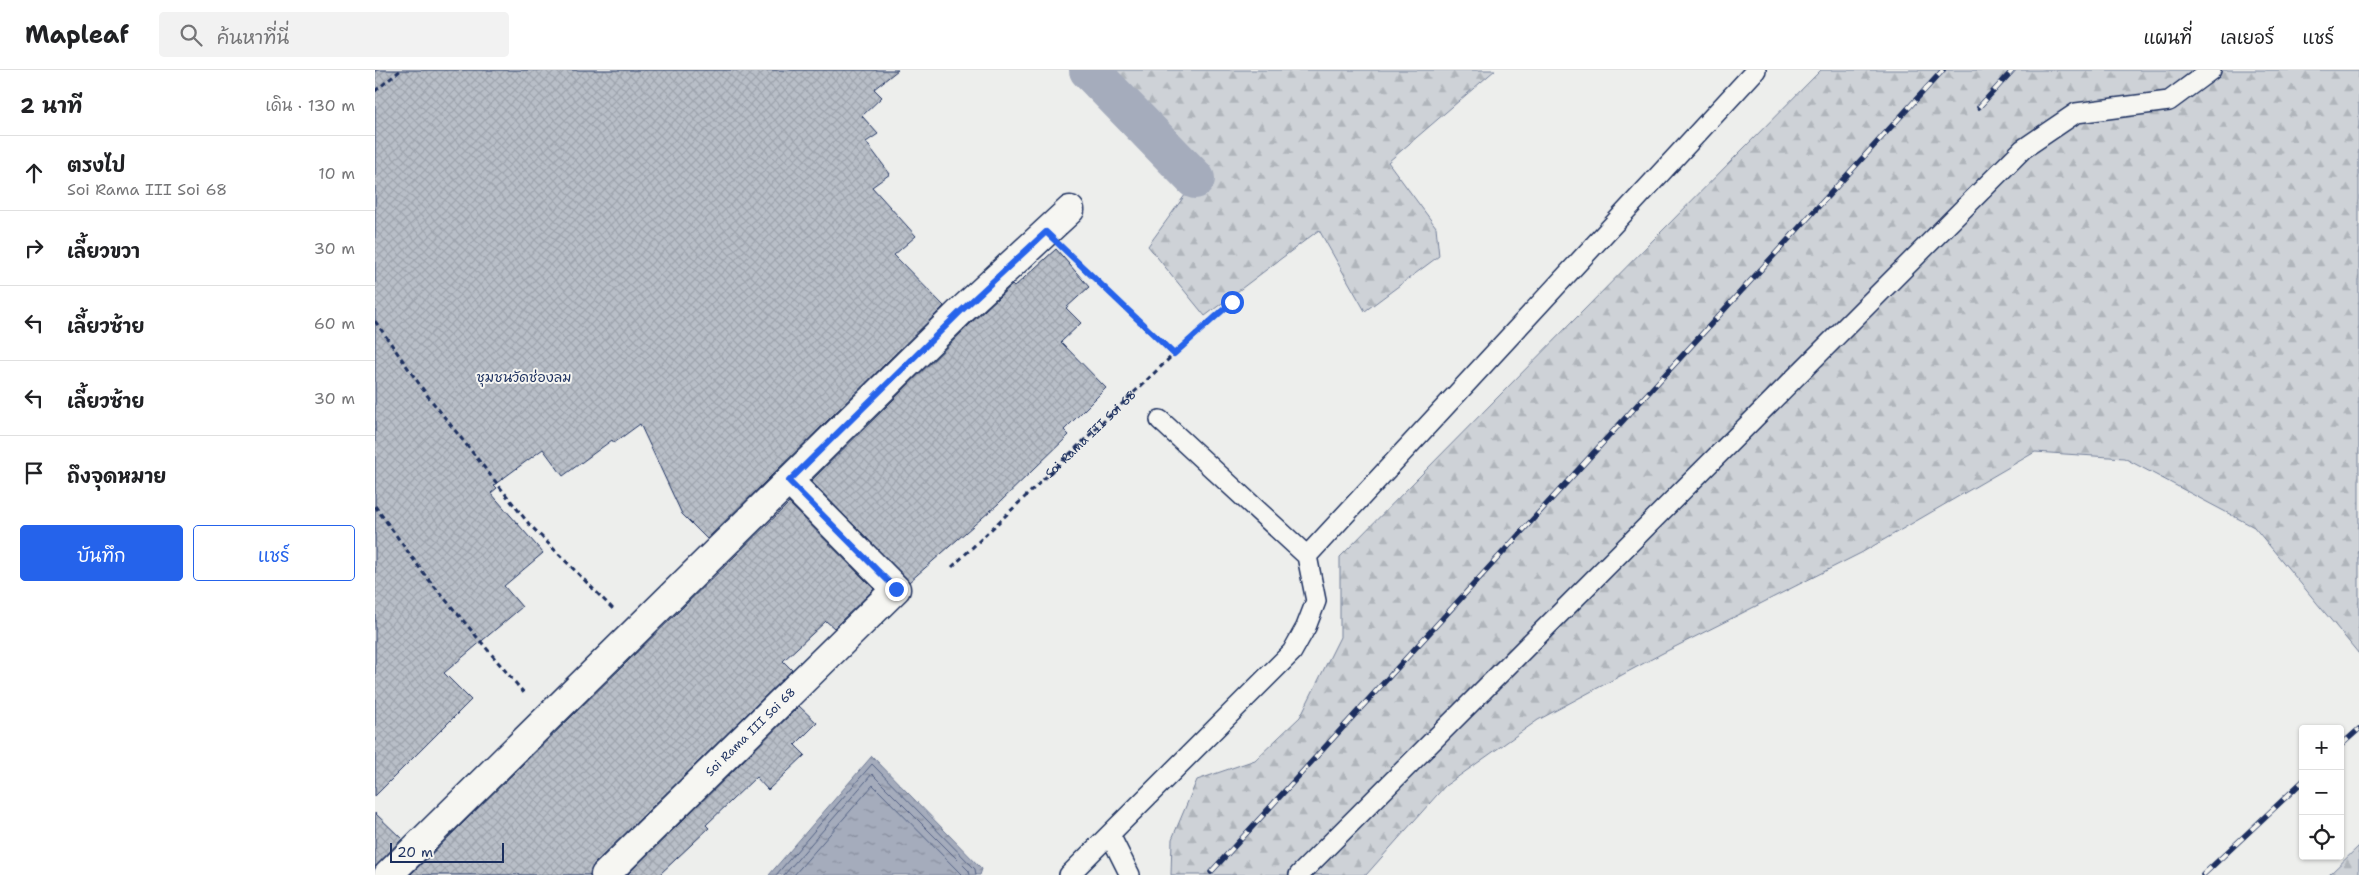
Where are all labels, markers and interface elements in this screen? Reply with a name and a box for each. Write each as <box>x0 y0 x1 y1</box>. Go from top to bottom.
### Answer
search box <box>159 12 509 57</box>
text: Mapleaf <box>25 19 129 51</box>
icon: search <box>177 21 205 49</box>
text: ค้นหาที่นี่ <box>217 25 289 50</box>
text: แผนที่ <box>2144 26 2192 50</box>
text: เลเยอร์ <box>2220 26 2274 50</box>
text: แชร์ <box>2302 26 2334 50</box>
text: 2 นาที <box>20 92 82 120</box>
text: เดิน · 130 m <box>266 95 355 116</box>
text: ตรงไป <box>67 153 125 178</box>
icon: ahead <box>20 159 48 187</box>
text: 10 m <box>318 163 355 184</box>
text: Soi Rama III Soi 68 <box>67 179 227 200</box>
icon: right <box>20 234 48 262</box>
text: 30 m <box>314 238 355 259</box>
text: เลี้ยวขวา <box>67 239 140 264</box>
route start <box>1221 291 1244 314</box>
icon: left <box>20 309 48 337</box>
text: 60 m <box>314 313 355 334</box>
text: เลี้ยวซ้าย <box>67 314 144 339</box>
district label: ชุมชนวัดช่องลม <box>477 368 571 387</box>
icon: left <box>20 384 48 412</box>
street label: Soi Rama III Soi 68 <box>1042 387 1140 482</box>
text: 30 m <box>314 388 355 409</box>
text: เลี้ยวซ้าย <box>67 389 144 414</box>
icon: arrive <box>20 459 48 487</box>
text: ถึงจุดหมาย <box>67 464 166 489</box>
button: บันทึก <box>20 525 183 581</box>
button: แชร์ <box>193 525 355 581</box>
route end <box>885 578 908 601</box>
street label: Soi Rama III Soi 68 <box>702 684 799 780</box>
map controls <box>2299 725 2344 860</box>
button: + <box>2299 725 2344 770</box>
button: − <box>2299 770 2344 815</box>
button: locate <box>2299 815 2344 860</box>
scale bar <box>390 840 504 863</box>
text: 20 m <box>397 843 433 861</box>

